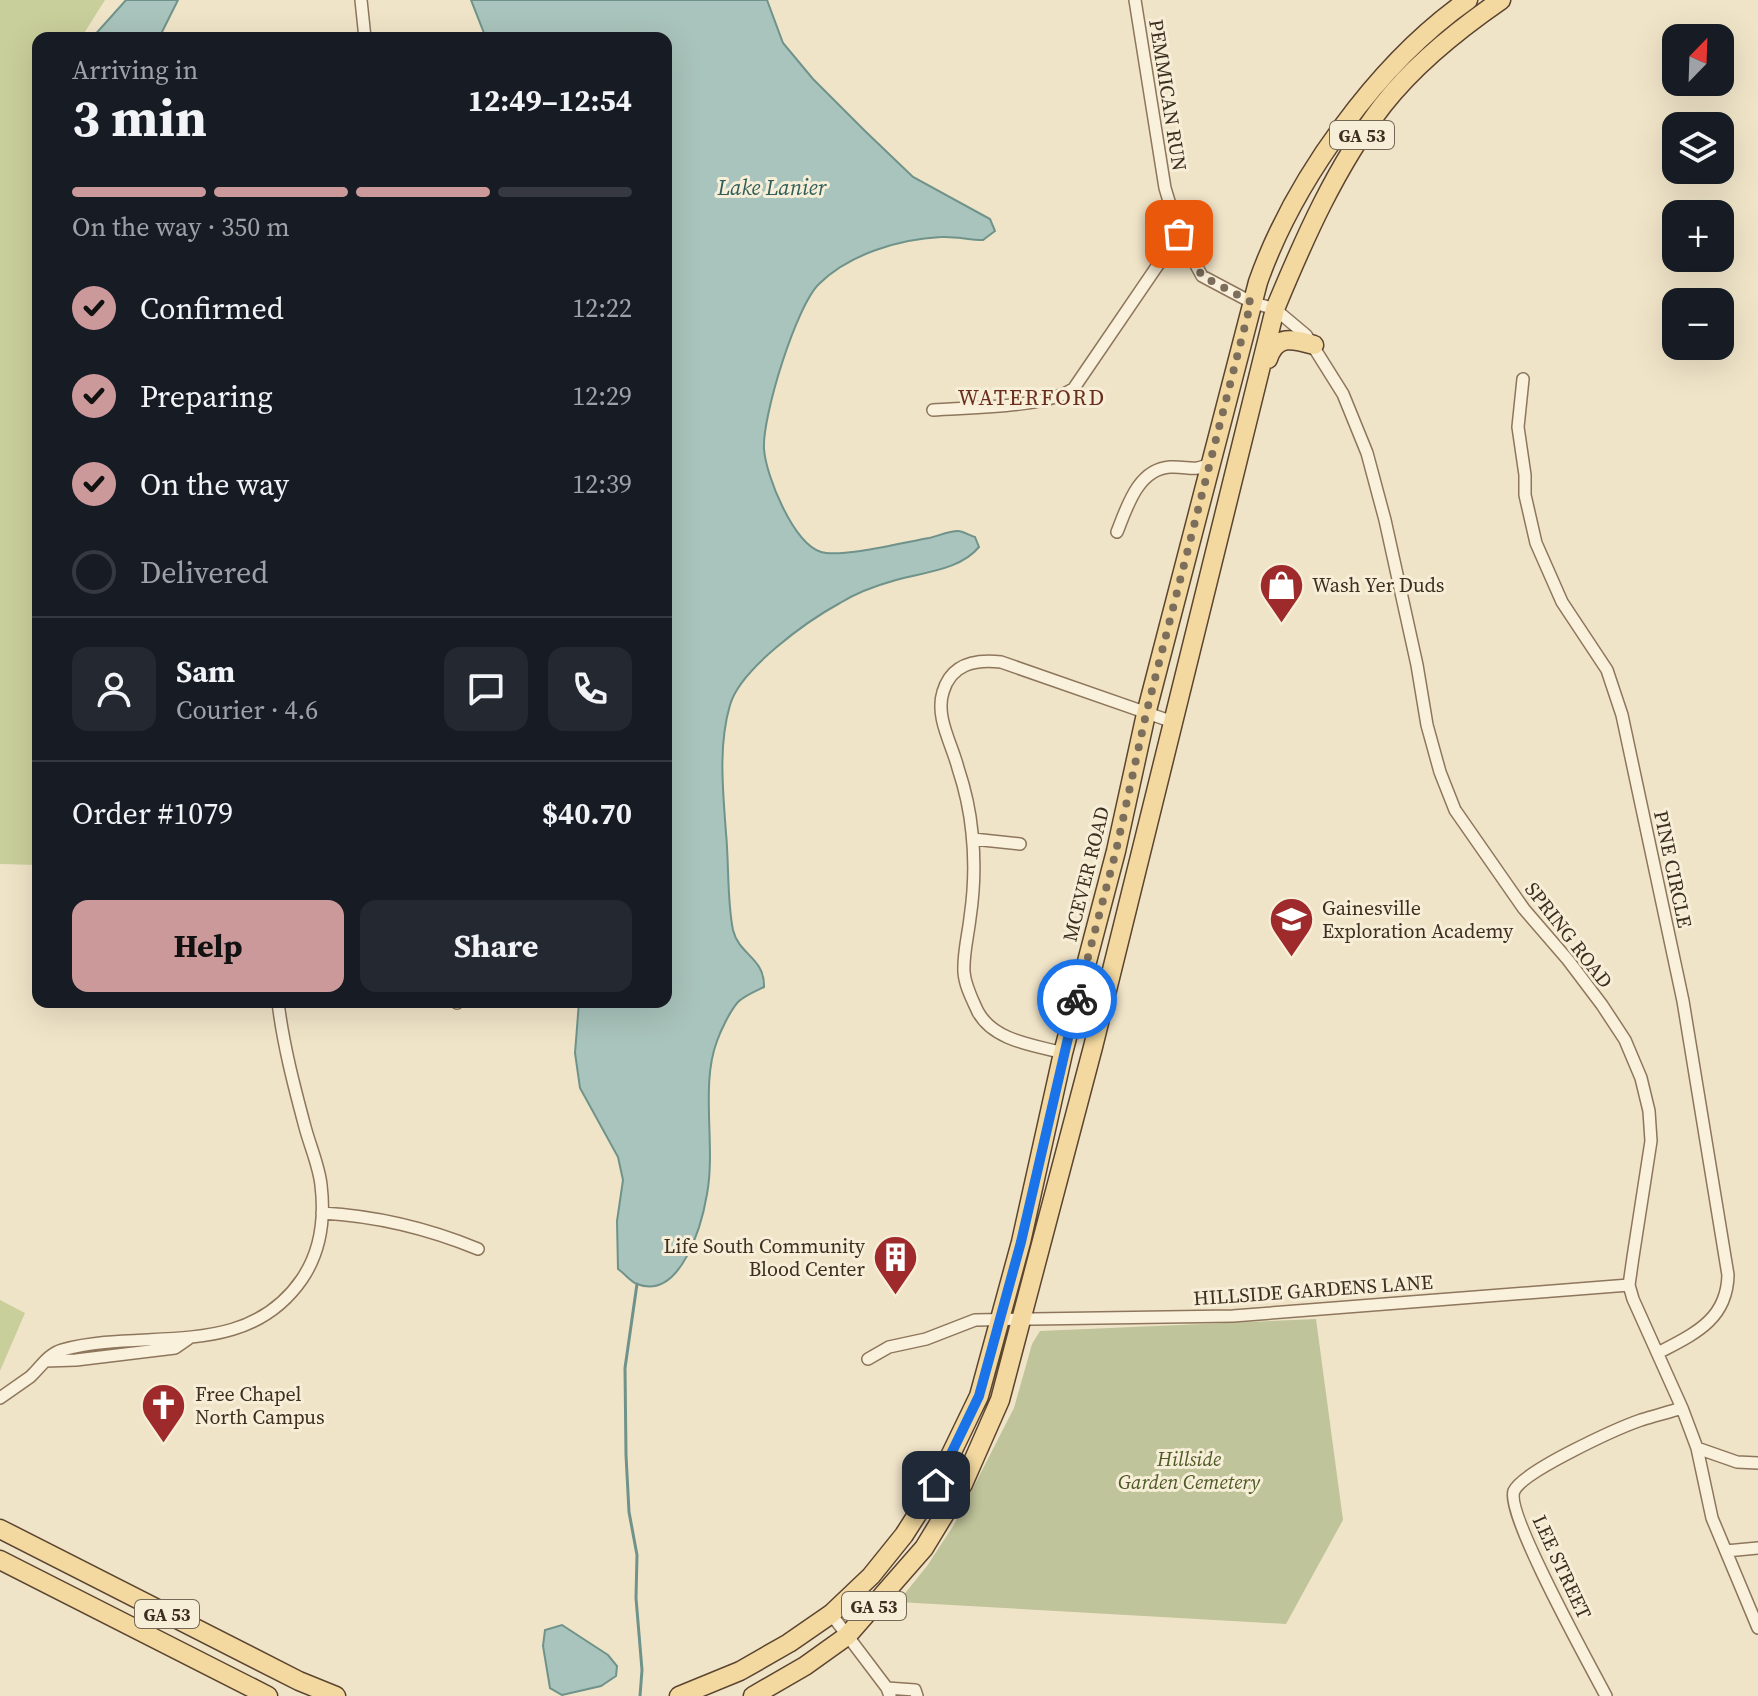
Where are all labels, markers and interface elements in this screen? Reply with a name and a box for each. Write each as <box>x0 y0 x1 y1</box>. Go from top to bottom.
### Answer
street label: PEMMICAN RUN <box>1142 17 1194 173</box>
north arrow <box>1662 24 1734 96</box>
map controls <box>1662 24 1734 360</box>
text: Arriving in <box>72 52 198 88</box>
text: 12:49–12:54 <box>468 80 632 121</box>
text: 3 min <box>72 82 207 153</box>
button: layers <box>1662 112 1734 184</box>
road number: GA 53 <box>1330 121 1394 149</box>
water label: Lake Lanier <box>716 172 828 202</box>
pin <box>1145 200 1213 268</box>
button: + <box>1662 200 1734 272</box>
text: On the way · 350 m <box>72 209 290 245</box>
icon: bag <box>1157 212 1201 256</box>
icon: check <box>72 286 116 330</box>
text: Confirmed <box>140 288 284 329</box>
button: − <box>1662 288 1734 360</box>
text: 12:22 <box>572 290 632 326</box>
icon: check <box>72 374 116 418</box>
text: Preparing <box>140 376 273 417</box>
text: 12:29 <box>572 378 632 414</box>
district label: WATERFORD <box>958 382 1106 412</box>
icon: check <box>72 462 116 506</box>
text: On the way <box>140 464 289 505</box>
text: 12:39 <box>572 466 632 502</box>
text: Delivered <box>140 552 268 593</box>
shop icon: Wash Yer Duds <box>1257 561 1305 624</box>
place label: Wash Yer Duds <box>1312 571 1444 599</box>
button: person <box>72 647 156 731</box>
button: chat <box>444 647 528 731</box>
button: phone <box>548 647 632 731</box>
text: Sam <box>176 651 235 692</box>
text: Courier · 4.6 <box>176 692 318 728</box>
text: Order #1079 <box>72 793 233 834</box>
text: $40.70 <box>542 793 632 834</box>
street label: MCEVER ROAD <box>1056 803 1116 945</box>
street label: PINE CIRCLE <box>1647 808 1699 930</box>
street label: SPRING ROAD <box>1519 876 1619 994</box>
place label: Gainesville Exploration Academy <box>1322 894 1514 945</box>
school or university icon: Gainesville Exploration Academy <box>1267 895 1315 958</box>
button: Help <box>72 900 344 992</box>
button: Share <box>360 900 632 992</box>
courier <box>1037 959 1117 1039</box>
icon: bike <box>1055 977 1099 1021</box>
place label: Life South Community Blood Center <box>664 1232 866 1283</box>
building icon: Life South Community Blood Center <box>872 1234 920 1297</box>
street label: HILLSIDE GARDENS LANE <box>1192 1268 1434 1312</box>
place label: Free Chapel North Campus <box>195 1380 325 1431</box>
church icon: Free Chapel North Campus <box>140 1382 188 1445</box>
park label: Hillside Garden Cemetery <box>1118 1445 1260 1496</box>
pin <box>902 1451 970 1519</box>
icon: home <box>914 1463 958 1507</box>
street label: LEE STREET <box>1526 1510 1598 1624</box>
road number: GA 53 <box>842 1592 906 1620</box>
road number: GA 53 <box>135 1600 199 1628</box>

